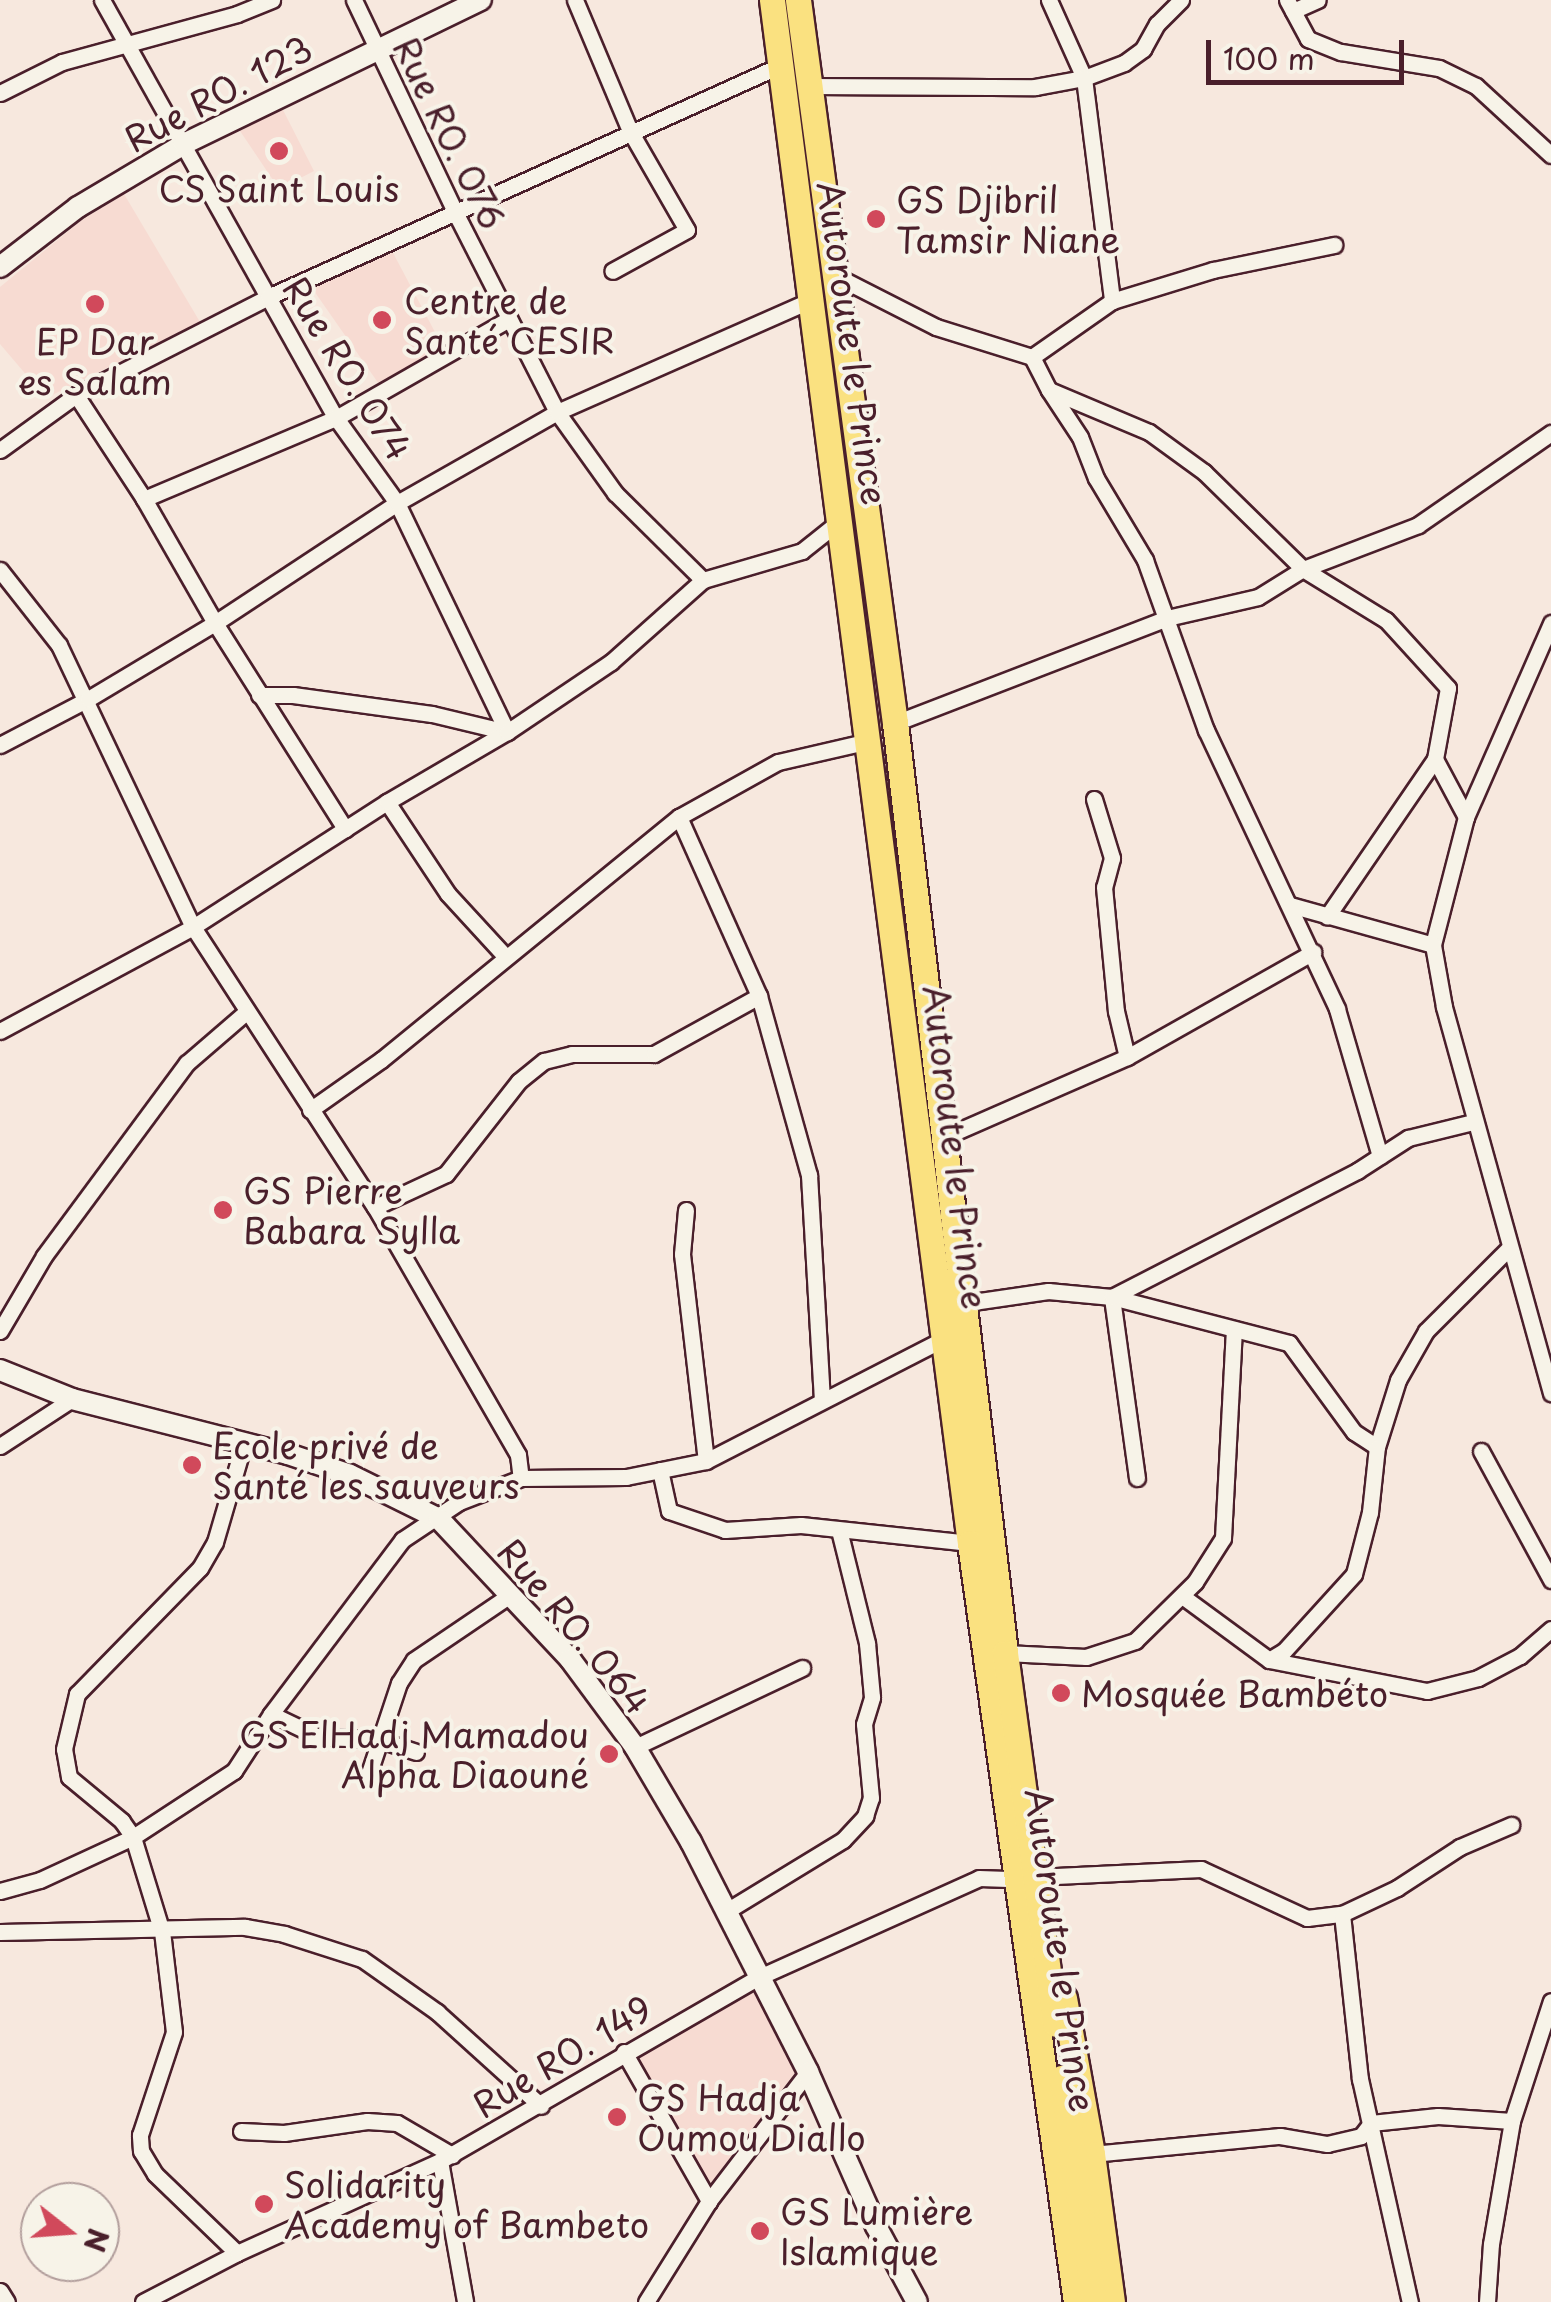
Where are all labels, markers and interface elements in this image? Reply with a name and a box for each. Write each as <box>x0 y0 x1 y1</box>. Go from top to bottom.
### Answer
scale bar <box>1211 20 1408 82</box>
street label: Rue RO. 123 <box>114 24 322 162</box>
street label: Rue RO. 076 <box>384 27 516 239</box>
text: 100 m <box>1223 35 1315 80</box>
marker: CS Saint Louis <box>268 140 290 162</box>
place label: CS Saint Louis <box>157 167 401 209</box>
street label: Autoroute le Prince <box>809 178 897 508</box>
place label: GS Djibril Tamsir Niane <box>896 178 1121 260</box>
marker: GS Djibril Tamsir Niane <box>865 208 887 230</box>
street label: Rue RO. 074 <box>273 265 423 471</box>
place label: Centre de Santé CESIR <box>404 279 617 361</box>
marker: EP Dar es Salam <box>84 293 106 315</box>
marker: Centre de Santé CESIR <box>369 307 395 333</box>
place label: EP Dar es Salam <box>18 320 172 402</box>
street label: Autoroute le Prince <box>915 982 997 1312</box>
place label: GS Pierre Babara Sylla <box>243 1169 461 1251</box>
marker: GS Pierre Babara Sylla <box>212 1199 234 1221</box>
place label: Ecole privé de Santé les sauveurs <box>212 1424 518 1506</box>
marker: Ecole privé de Santé les sauveurs <box>181 1454 203 1476</box>
street label: Rue RO. 064 <box>487 1527 663 1725</box>
place label: Mosquée Bambéto <box>1081 1672 1391 1714</box>
marker: Mosquée Bambéto <box>1050 1682 1072 1704</box>
place label: GS ElHadj Mamadou Alpha Diaouné <box>239 1713 589 1795</box>
marker: GS ElHadj Mamadou Alpha Diaouné <box>598 1743 620 1765</box>
street label: Autoroute le Prince <box>1017 1785 1105 2115</box>
street label: Rue RO. 149 <box>462 1984 662 2128</box>
place label: GS Hadja Oumou Diallo <box>637 2076 865 2158</box>
marker: GS Hadja Oumou Diallo <box>606 2106 628 2128</box>
place label: Solidarity Academy of Bambeto <box>284 2163 649 2245</box>
north arrow <box>20 2182 120 2282</box>
place label: GS Lumière Islamique <box>780 2190 976 2272</box>
marker: Solidarity Academy of Bambeto <box>253 2193 275 2215</box>
marker: GS Lumière Islamique <box>749 2220 771 2242</box>
text: N <box>73 2223 121 2257</box>

